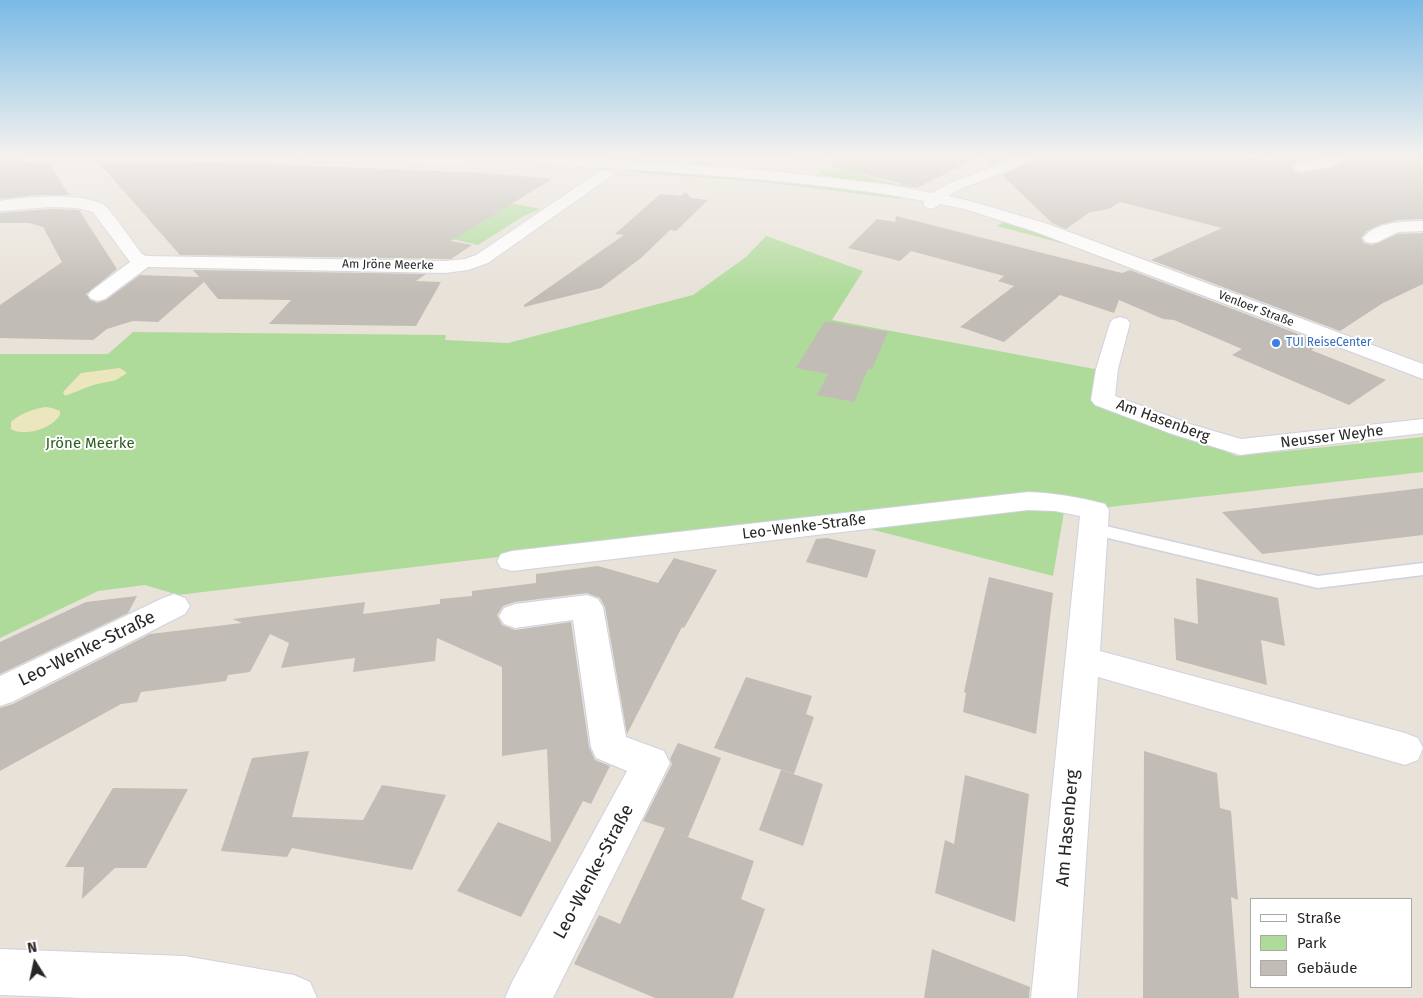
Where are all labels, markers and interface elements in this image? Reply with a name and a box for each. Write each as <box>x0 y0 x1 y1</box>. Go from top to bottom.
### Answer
street label: Am Jröne Meerke <box>342 257 434 273</box>
street label: Venloer Straße <box>1216 288 1296 330</box>
place label: TUI ReiseCenter <box>1286 336 1371 350</box>
marker: TUI ReiseCenter <box>1270 337 1282 349</box>
street label: Am Hasenberg <box>1114 396 1212 446</box>
street label: Neusser Weyhe <box>1279 422 1385 452</box>
park label: Jröne Meerke <box>45 435 135 453</box>
street label: Leo-Wenke-Straße <box>741 510 867 544</box>
street label: Leo-Wenke-Straße <box>15 607 159 691</box>
street label: Am Hasenberg <box>1052 768 1084 888</box>
street label: Leo-Wenke-Straße <box>549 801 639 943</box>
legend <box>1250 898 1413 988</box>
text: Straße <box>1297 909 1341 927</box>
text: Park <box>1297 934 1327 952</box>
north arrow <box>10 938 60 988</box>
text: N <box>26 939 38 957</box>
text: Gebäude <box>1297 959 1357 977</box>

